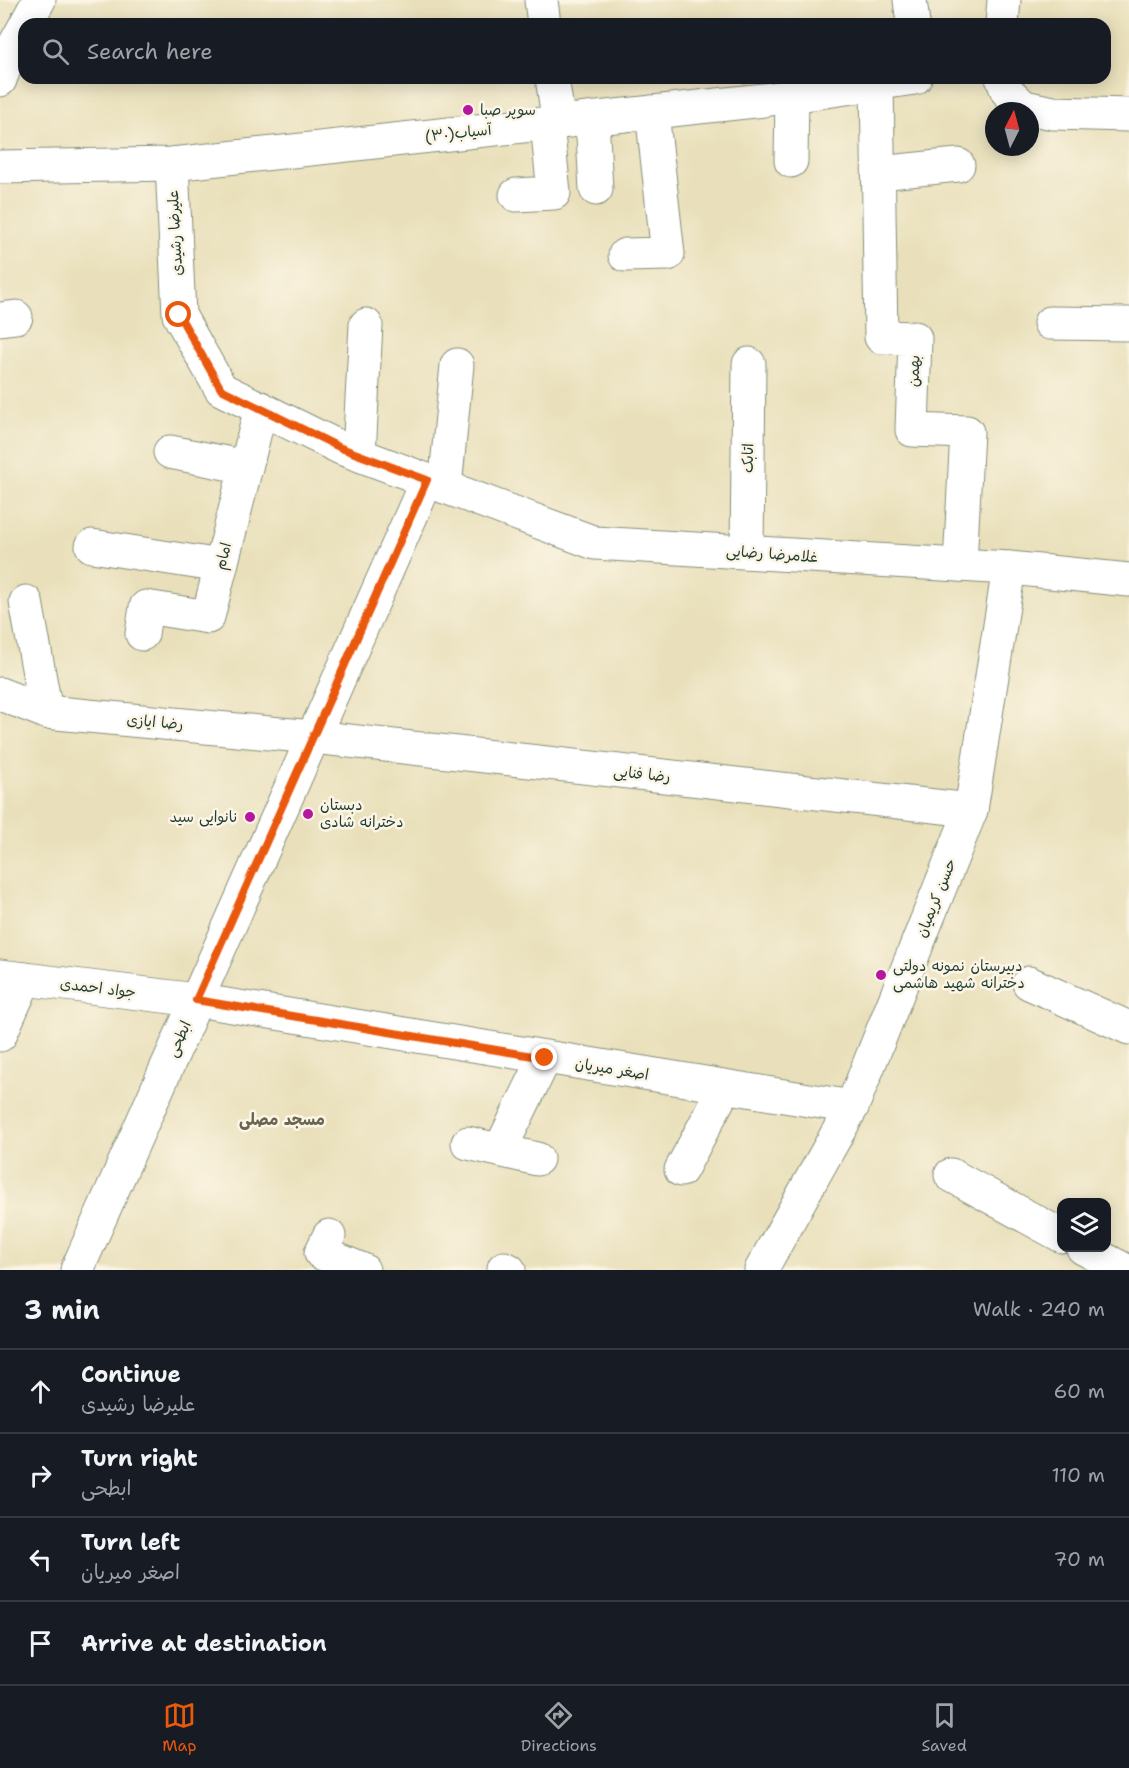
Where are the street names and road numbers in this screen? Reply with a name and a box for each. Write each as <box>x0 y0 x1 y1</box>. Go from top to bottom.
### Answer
street label: آسیاب(۳۰) <box>424 119 494 146</box>
street label: علیرضا رشیدی <box>163 190 187 276</box>
street label: بهمن <box>903 355 925 387</box>
street label: اتابک <box>738 443 758 473</box>
street label: امام <box>210 540 237 572</box>
street label: غلامرضا رضایی <box>725 541 819 567</box>
street label: رضا ایازی <box>126 710 184 734</box>
street label: رضا فنایی <box>612 761 672 787</box>
street label: حسن کریمیان <box>911 856 961 940</box>
street label: جواد احمدی <box>59 973 137 1003</box>
street label: ابطحی <box>162 1018 196 1060</box>
street label: اصغر میریان <box>574 1053 650 1085</box>

